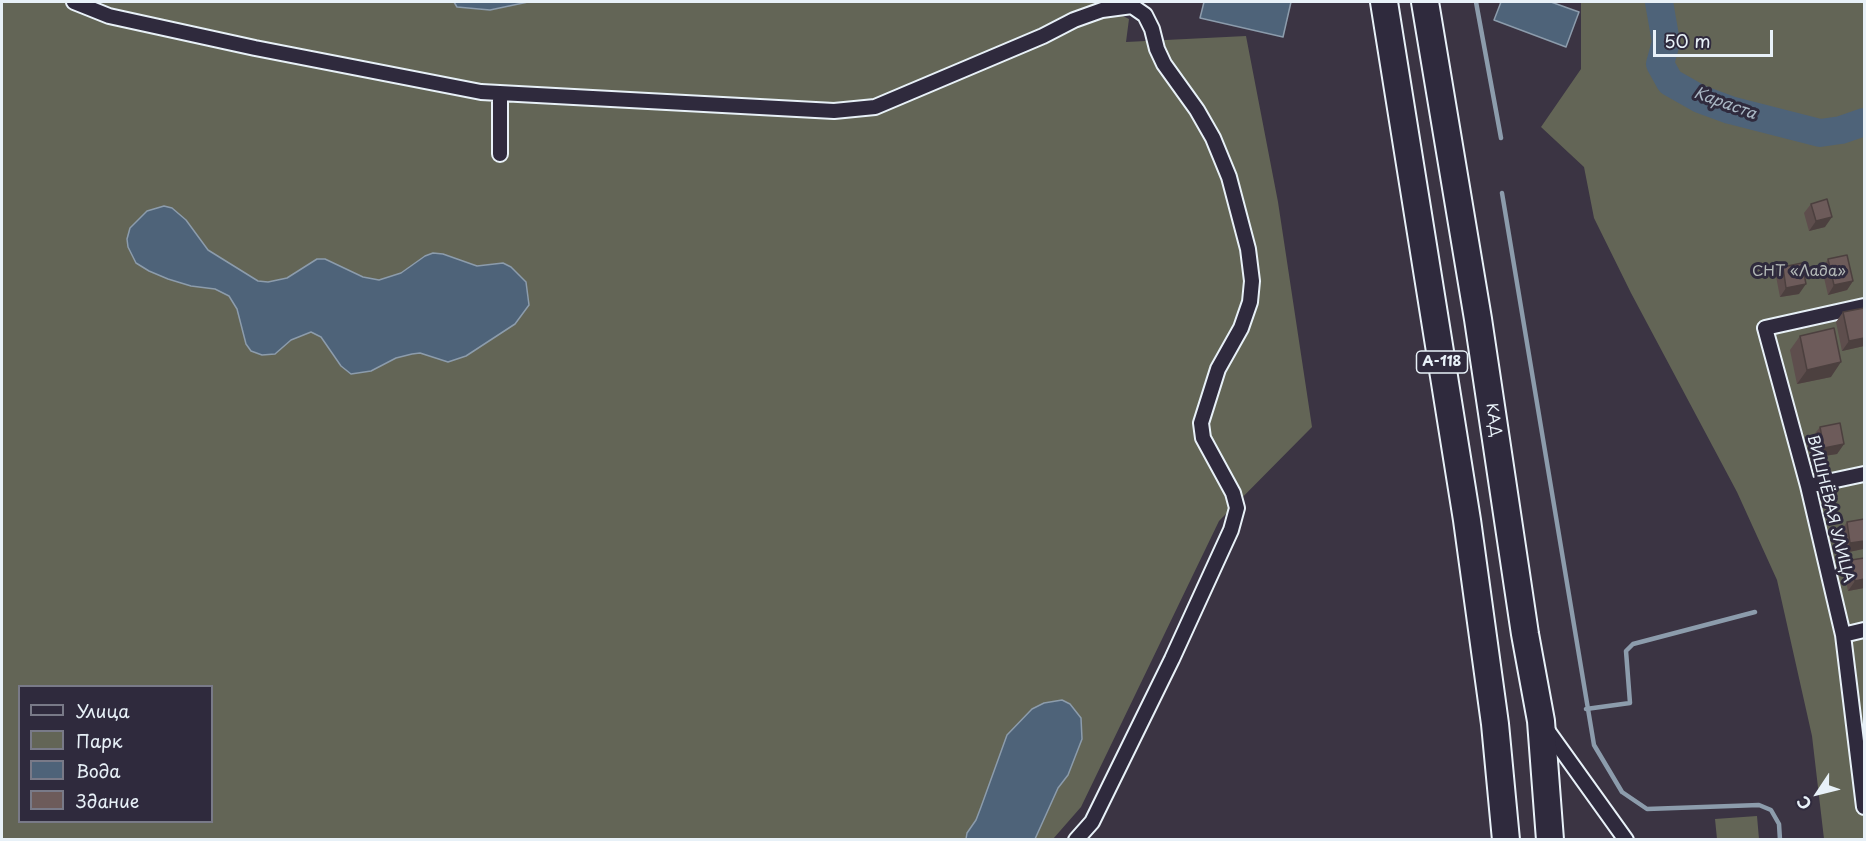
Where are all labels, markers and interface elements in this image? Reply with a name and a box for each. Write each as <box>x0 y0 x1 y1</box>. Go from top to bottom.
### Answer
scale bar <box>1656 18 1776 56</box>
text: 50 m <box>1664 27 1711 54</box>
water label: Караста <box>1691 84 1759 124</box>
park label: СНТ «Лада» <box>1752 263 1846 281</box>
road number: А-118 <box>1416 351 1468 373</box>
street label: КАД <box>1482 402 1504 438</box>
street label: ВИШНЁВАЯ УЛИЦА <box>1803 433 1857 585</box>
legend <box>18 685 213 823</box>
text: Улица <box>76 697 130 724</box>
text: Парк <box>76 727 122 754</box>
text: Вода <box>76 757 121 784</box>
north arrow <box>1788 763 1848 823</box>
text: Здание <box>76 787 139 814</box>
text: С <box>1790 792 1817 815</box>

